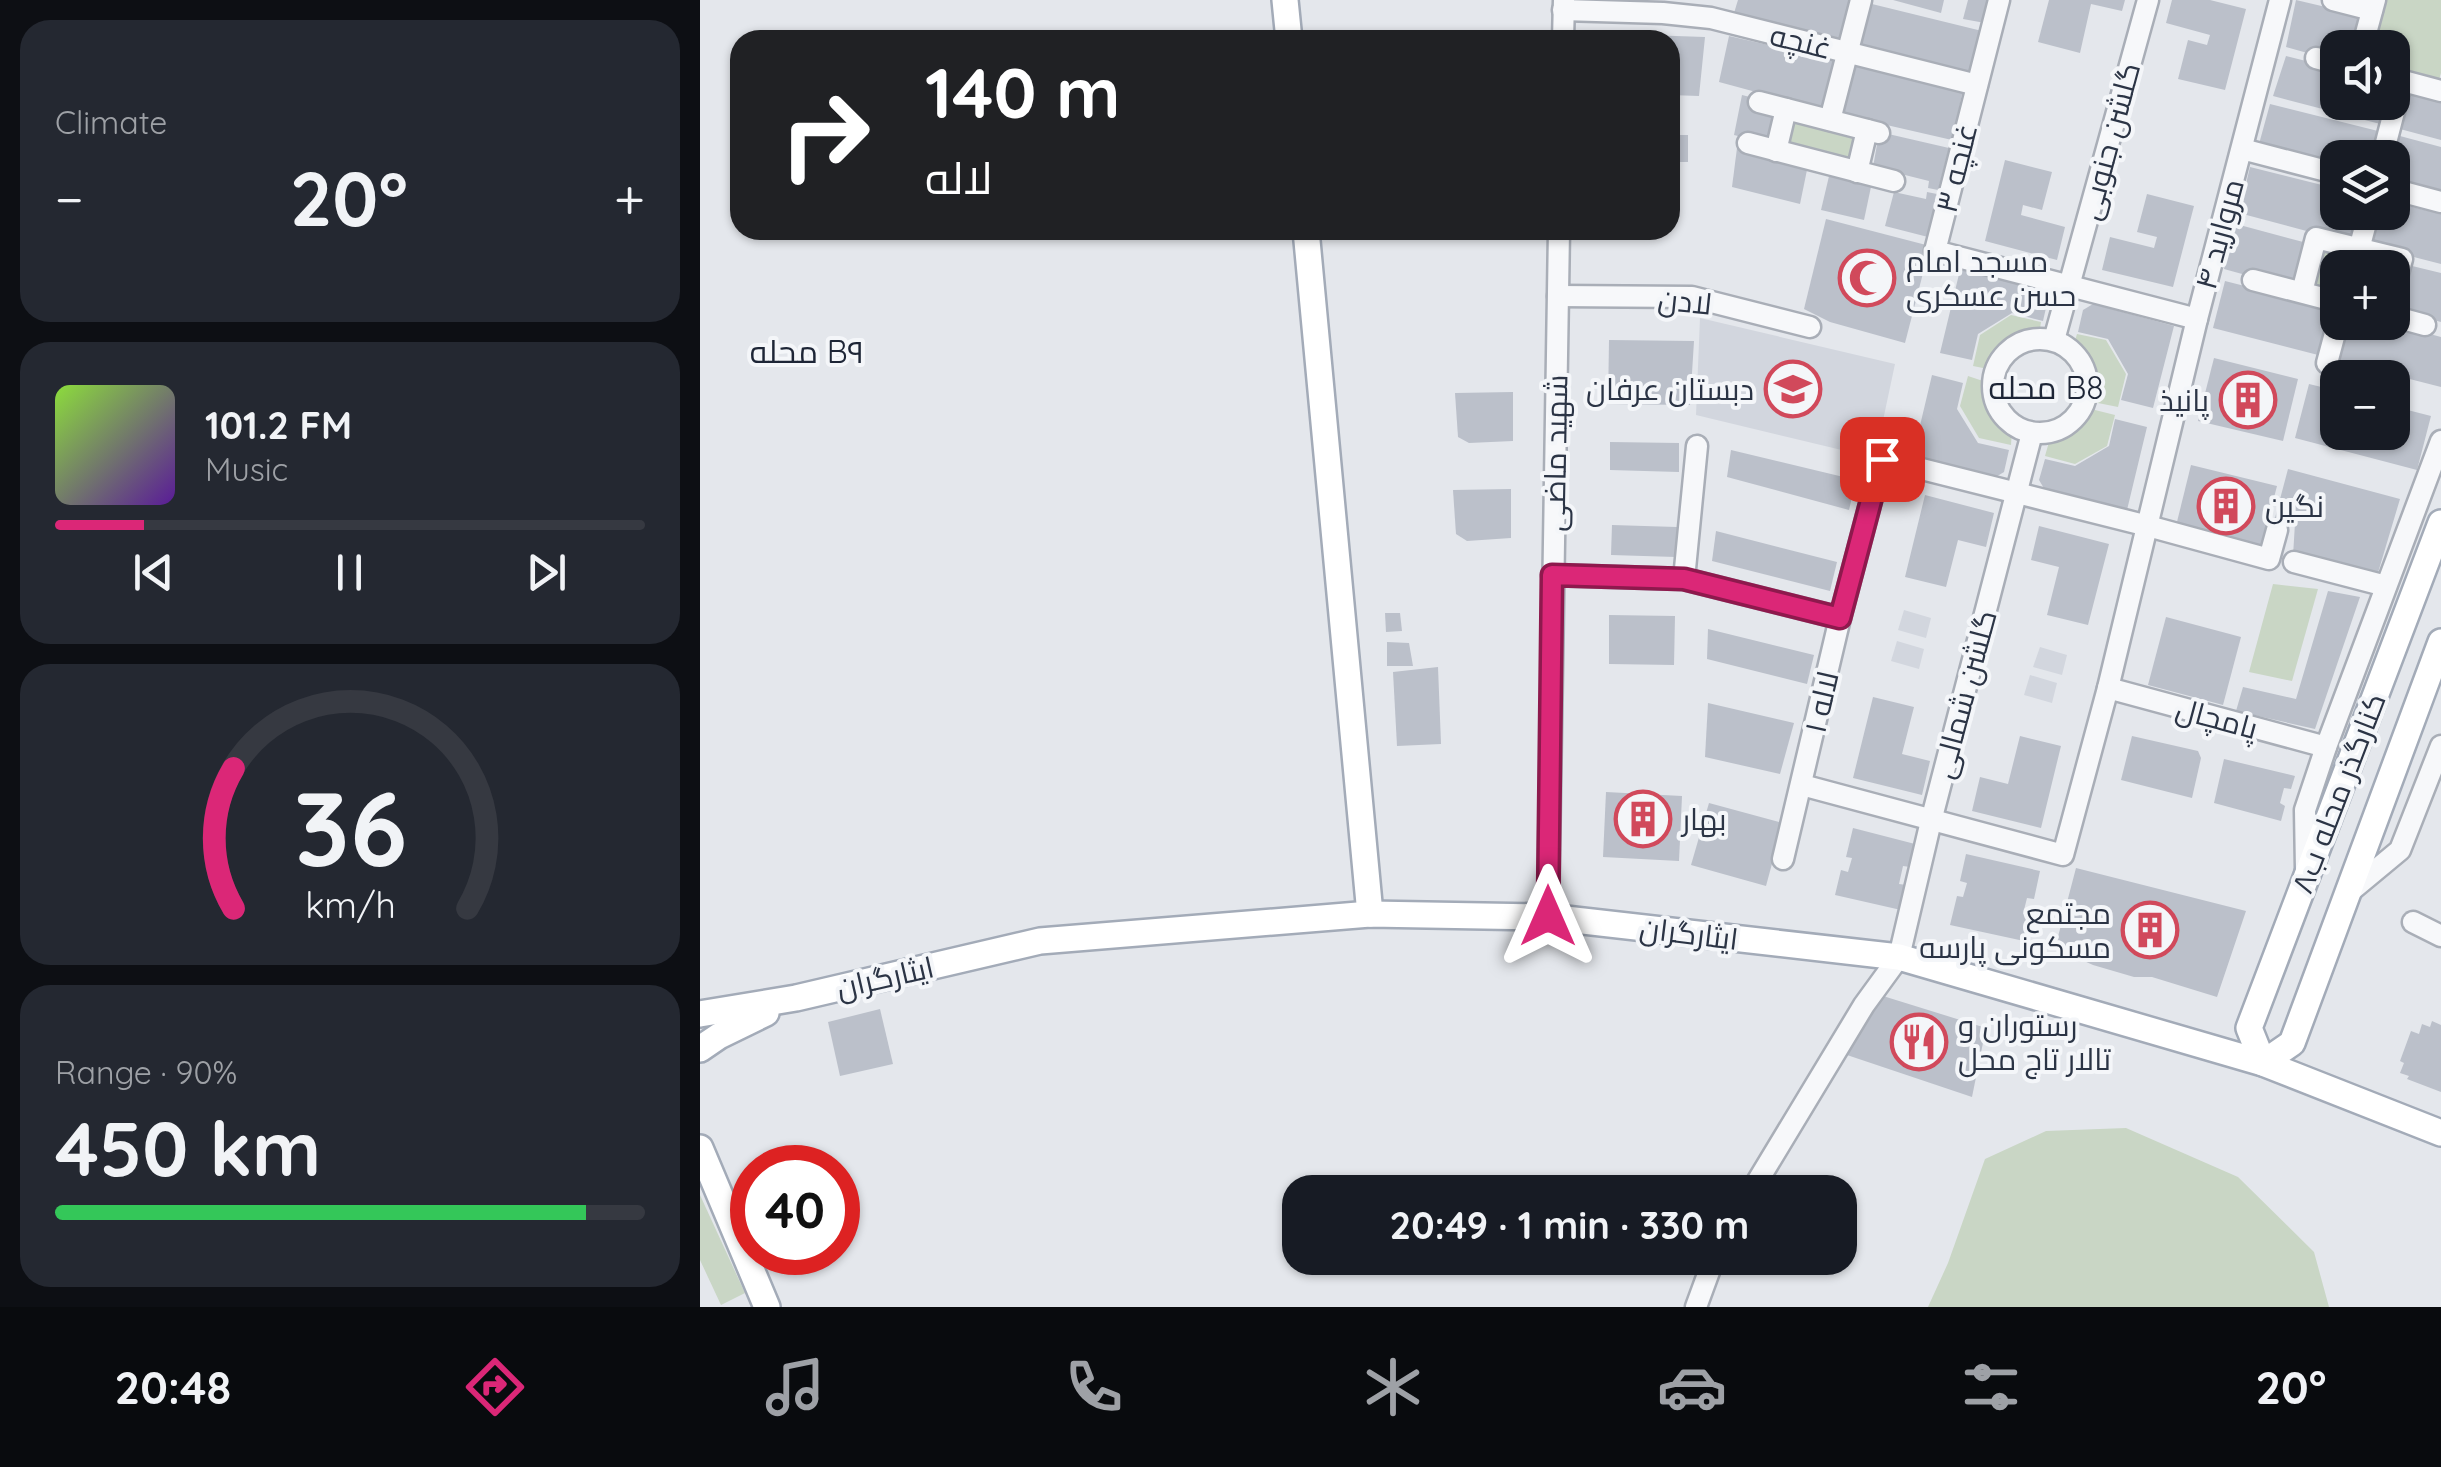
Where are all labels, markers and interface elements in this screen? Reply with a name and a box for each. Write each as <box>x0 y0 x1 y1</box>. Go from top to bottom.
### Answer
street label: غنچه <box>1766 15 1836 68</box>
map controls <box>2320 30 2410 450</box>
button: sound <box>2320 30 2410 120</box>
text: 140 m <box>925 48 1121 136</box>
street label: گلشن جنوبی <box>2070 58 2148 224</box>
icon: right <box>760 70 890 200</box>
text: Climate <box>55 102 167 142</box>
street label: غنچه ۳ <box>1927 120 1986 217</box>
button: layers <box>2320 140 2410 230</box>
text: لاله <box>925 149 992 205</box>
text: 20° <box>290 151 408 245</box>
text: − <box>55 164 84 233</box>
text: + <box>614 164 645 233</box>
street label: مروارید ۴ <box>2186 175 2252 293</box>
place label: مسجد امام حسن عسکری <box>1906 242 2076 314</box>
mosque icon: مسجد امام حسن عسکری <box>1837 248 1897 308</box>
button: + <box>2320 250 2410 340</box>
street label: لادن <box>1656 279 1714 323</box>
district label: محله B۹ <box>750 331 864 371</box>
school or university icon: دبستان عرفان <box>1763 359 1823 419</box>
button: − <box>2320 360 2410 450</box>
district label: محله B8 <box>1988 367 2104 407</box>
place label: دبستان عرفان <box>1586 370 1754 408</box>
building icon: پانیذ <box>2218 370 2278 430</box>
street label: شهید ماضی <box>1535 374 1575 532</box>
place label: پانیذ <box>2159 381 2209 420</box>
text: 101.2 FM <box>205 401 352 449</box>
pin <box>1840 417 1925 502</box>
icon: arrive <box>1855 432 1910 487</box>
text: Music <box>205 449 288 489</box>
building icon: نگین <box>2196 476 2256 536</box>
place label: نگین <box>2265 487 2324 525</box>
icon: previous <box>126 545 181 600</box>
icon: pause <box>322 545 377 600</box>
icon: next <box>519 545 574 600</box>
street label: گلشن شمالی <box>1923 606 2005 782</box>
street label: لاله ۱ <box>1795 667 1847 737</box>
street label: کنارگذر محله ب۸ <box>2282 688 2394 898</box>
street label: پامچال <box>2172 689 2262 748</box>
text: 36 <box>293 762 407 892</box>
building icon: بهار <box>1613 789 1673 849</box>
place label: بهار <box>1680 800 1727 838</box>
position arrow <box>1496 864 1600 968</box>
text: km/h <box>305 882 395 927</box>
place label: مجتمع مسکونی پارسه <box>1919 894 2111 967</box>
building icon: مجتمع مسکونی پارسه <box>2120 900 2180 960</box>
street label: ایثارگران <box>1638 908 1740 958</box>
street label: ایثارگران <box>833 947 937 1007</box>
place label: رستوران و تالار تاج محل <box>1958 1006 2111 1080</box>
restaurant icon: رستوران و تالار تاج محل <box>1889 1012 1949 1072</box>
text: Range · 90% <box>55 1052 237 1092</box>
text: 450 km <box>55 1101 321 1195</box>
speed limit sign: 40 <box>730 1145 860 1275</box>
text: 20:49 · 1 min · 330 m <box>1390 1201 1749 1249</box>
icon: directions <box>460 1352 530 1422</box>
icon: music <box>760 1352 830 1422</box>
icon: phone <box>1059 1352 1129 1422</box>
icon: climate <box>1358 1352 1428 1422</box>
icon: car <box>1657 1352 1727 1422</box>
icon: filters <box>1956 1352 2026 1422</box>
text: 20:48 <box>115 1359 231 1415</box>
text: 20° <box>2255 1359 2326 1415</box>

